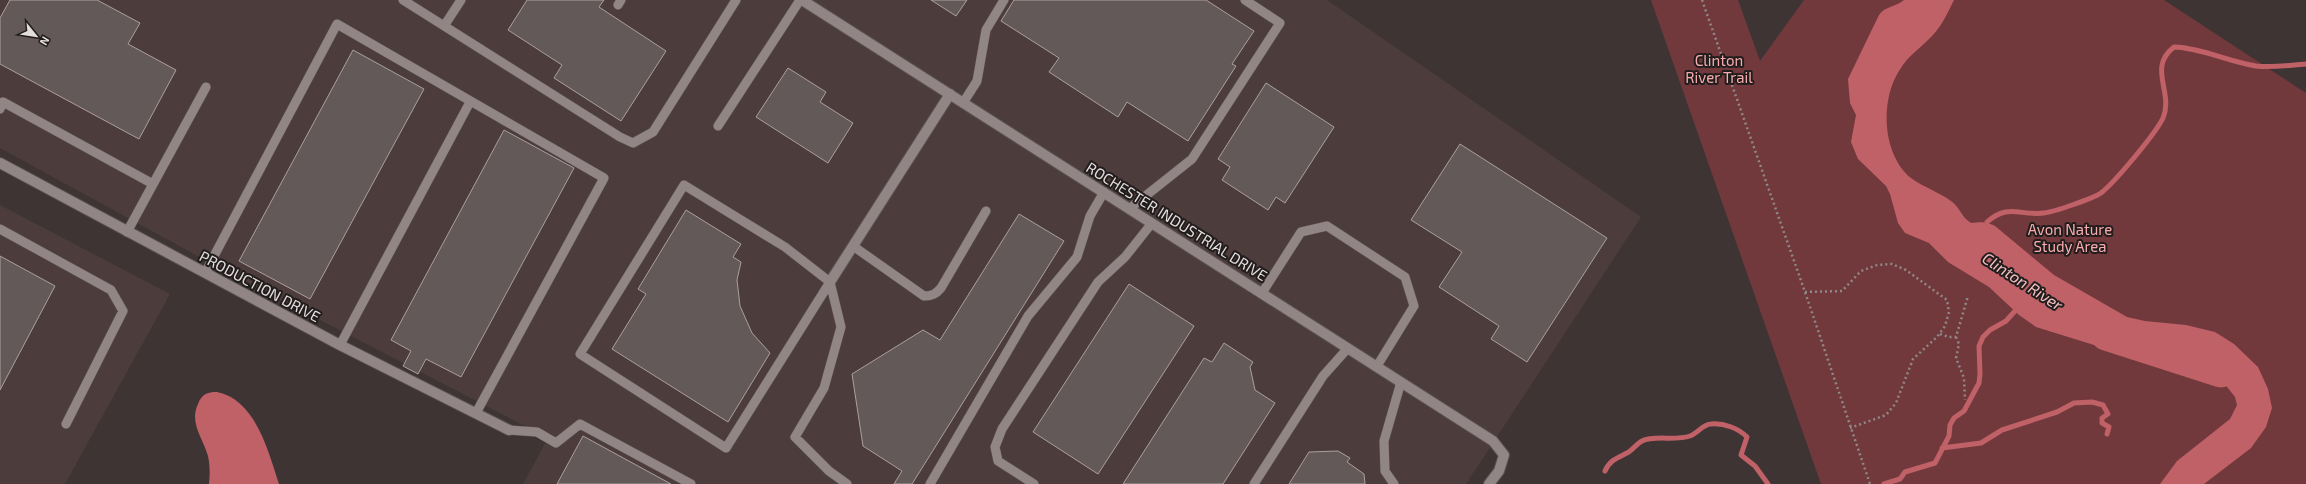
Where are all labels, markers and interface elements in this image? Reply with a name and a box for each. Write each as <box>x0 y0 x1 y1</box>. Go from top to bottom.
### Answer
north arrow <box>16 16 56 56</box>
text: N <box>37 35 53 48</box>
park label: Clinton River Trail <box>1685 51 1753 86</box>
street label: ROCHESTER INDUSTRIAL DRIVE <box>1083 158 1271 284</box>
park label: Avon Nature Study Area <box>2028 220 2112 255</box>
street label: PRODUCTION DRIVE <box>197 247 323 325</box>
water label: Clinton River <box>1979 248 2067 314</box>

